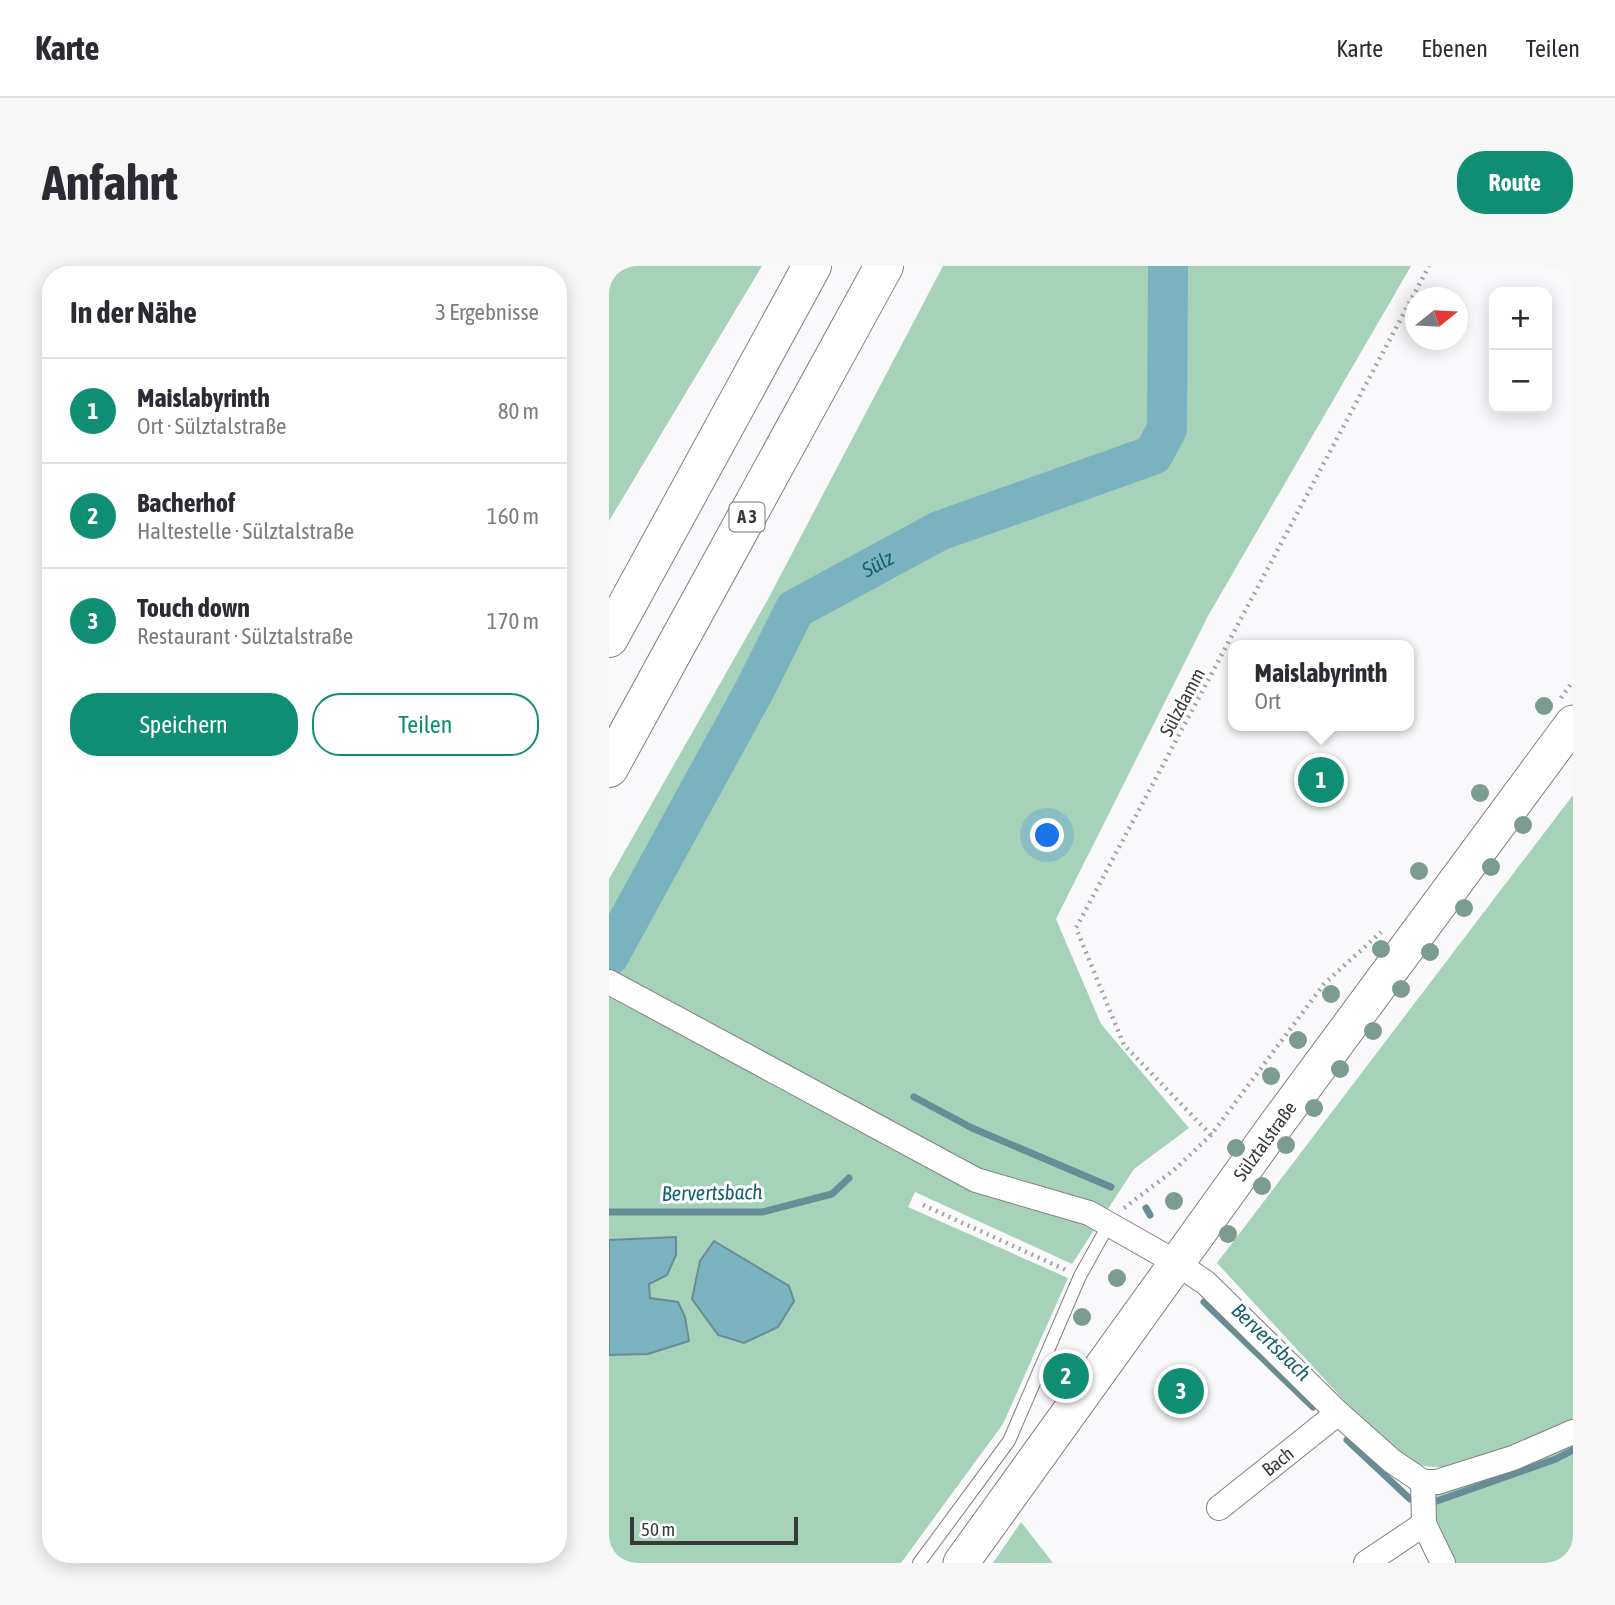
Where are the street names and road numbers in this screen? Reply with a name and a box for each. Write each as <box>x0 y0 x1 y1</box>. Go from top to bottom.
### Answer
road number: A 3 <box>729 502 765 531</box>
street label: Sülzdamm <box>1155 664 1209 740</box>
street label: Sülztalstraße <box>1229 1097 1301 1185</box>
street label: Bach <box>1257 1442 1298 1480</box>

